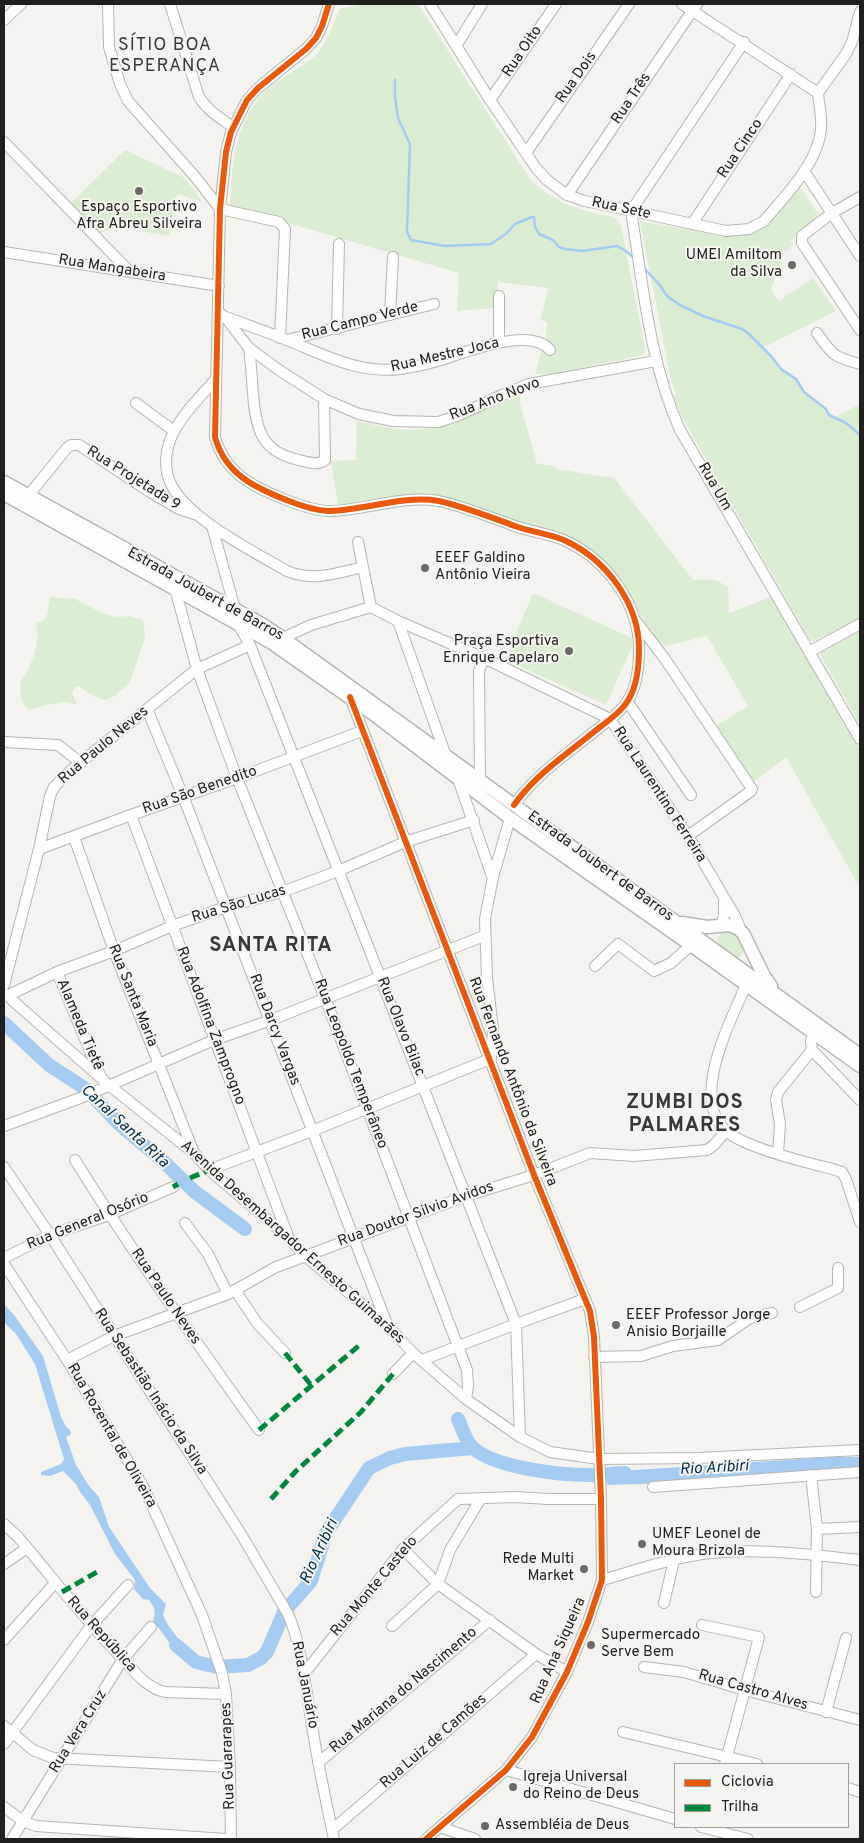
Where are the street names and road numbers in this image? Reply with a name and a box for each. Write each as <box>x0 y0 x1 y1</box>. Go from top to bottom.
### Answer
street label: Rua Oito <box>499 23 547 81</box>
street label: Rua Dois <box>553 49 601 107</box>
street label: Rua Três <box>608 70 656 128</box>
street label: Rua Cinco <box>715 116 767 182</box>
street label: Rua Sete <box>590 194 652 224</box>
street label: Rua Mangabeira <box>57 252 167 286</box>
street label: Rua Campo Verde <box>300 299 420 345</box>
street label: Rua Mestre Joca <box>389 335 501 377</box>
street label: Rua Ano Novo <box>447 375 543 425</box>
street label: Rua Projetada 9 <box>83 443 183 515</box>
street label: Rua Um <box>693 460 735 514</box>
street label: Estrada Joubert de Barros <box>124 544 286 646</box>
street label: Rua Paulo Neves <box>55 703 153 789</box>
street label: Rua Laurentino Ferreira <box>608 724 710 866</box>
street label: Rua São Benedito <box>140 763 260 819</box>
street label: Estrada Joubert de Barros <box>524 808 676 926</box>
street label: Rua São Lucas <box>190 882 288 928</box>
street label: Rua Santa Maria <box>103 942 161 1050</box>
street label: Rua Adolfina Zamprogno <box>171 944 249 1108</box>
street label: Rua Darcy Vargas <box>244 972 304 1088</box>
street label: Rua Olavo Bilac <box>372 975 428 1079</box>
street label: Rua Fernando Antônio da Silveira <box>464 975 560 1189</box>
street label: Alameda Tietê <box>52 977 106 1073</box>
street label: Rua Leopoldo Temperâneo <box>309 977 391 1151</box>
street label: Avenida Desembargador Ernesto Guimarães <box>176 1137 408 1349</box>
street label: Rua Doutor Silvio Avidos <box>336 1178 496 1252</box>
street label: Rua General Osório <box>24 1189 152 1255</box>
street label: Rua Paulo Neves <box>126 1246 204 1348</box>
street label: Rua Sebastião Inácio da Silva <box>89 1306 211 1478</box>
street label: Rua Rozental de Oliveira <box>62 1361 160 1511</box>
street label: Rua Monte Castelo <box>328 1533 422 1641</box>
street label: Rua República <box>62 1593 140 1677</box>
street label: Rua Ana Siqueira <box>527 1595 591 1707</box>
street label: Rua Mariana do Nascimento <box>327 1624 481 1758</box>
street label: Rua Januário <box>287 1640 321 1730</box>
street label: Rua Castro Alves <box>696 1667 810 1715</box>
street label: Rua Vera Cruz <box>46 1687 112 1777</box>
street label: Rua Luiz de Camões <box>377 1691 491 1793</box>
street label: Rua Guararapes <box>218 1702 240 1810</box>

